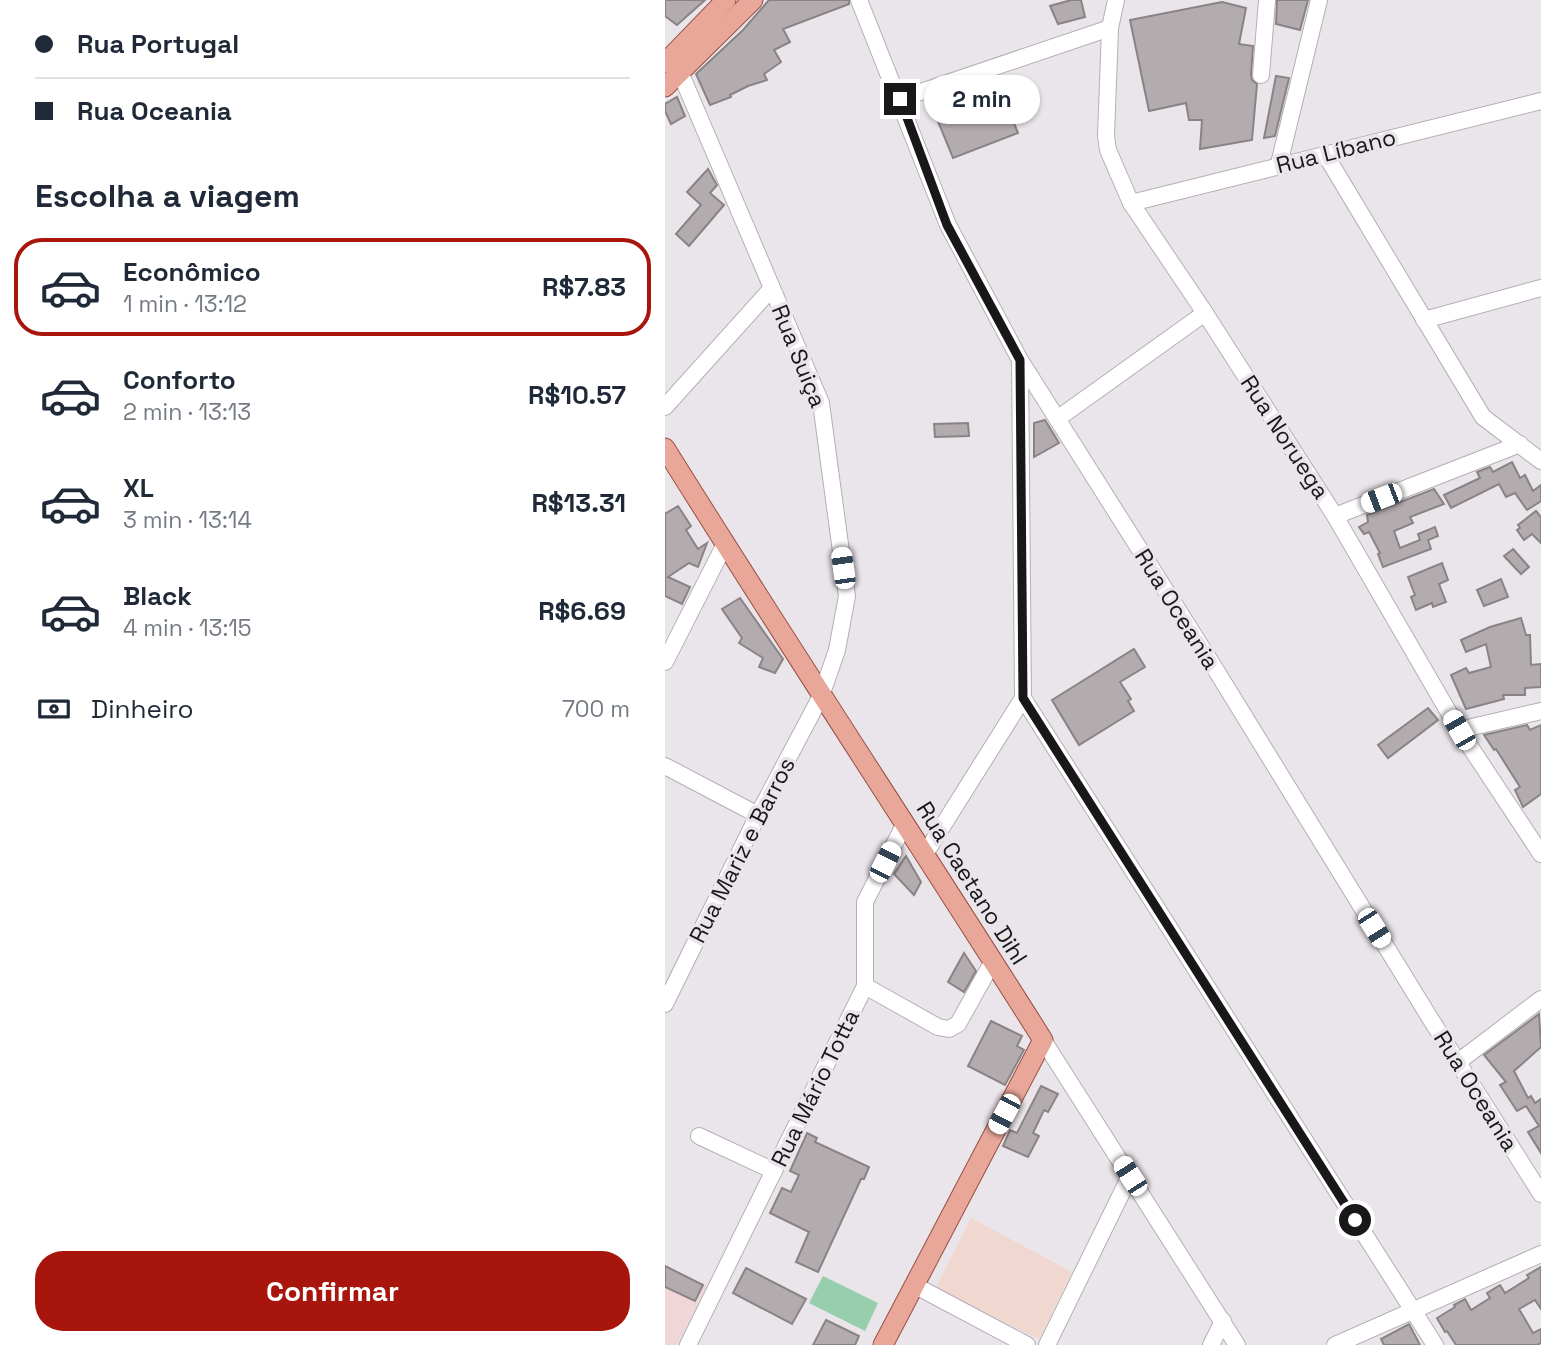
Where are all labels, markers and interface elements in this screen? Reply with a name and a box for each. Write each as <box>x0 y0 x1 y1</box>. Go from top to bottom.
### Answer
text: Rua Portugal <box>77 27 239 61</box>
callout: 2 min <box>925 74 1040 124</box>
route end <box>884 83 916 115</box>
text: 2 min <box>952 84 1012 114</box>
text: Rua Oceania <box>77 94 232 128</box>
street label: Rua Líbano <box>1273 122 1399 180</box>
text: Escolha a viagem <box>35 176 300 216</box>
text: Econômico <box>123 255 261 289</box>
icon: car <box>39 256 102 319</box>
text: R$7.83 <box>542 270 626 304</box>
text: 1 min · 13:12 <box>123 289 247 319</box>
street label: Rua Suiça <box>765 300 833 412</box>
text: Conforto <box>123 363 236 397</box>
icon: car <box>39 364 102 427</box>
street label: Rua Noruega <box>1234 369 1336 505</box>
text: R$10.57 <box>528 378 626 412</box>
text: 2 min · 13:13 <box>123 397 251 427</box>
text: XL <box>123 471 154 505</box>
icon: car <box>39 472 102 535</box>
car <box>1358 481 1405 515</box>
text: R$13.31 <box>531 486 626 520</box>
text: 3 min · 13:14 <box>123 505 252 535</box>
street label: Rua Oceania <box>1128 543 1226 675</box>
car <box>830 546 857 590</box>
text: Black <box>123 579 192 613</box>
icon: car <box>39 580 102 643</box>
text: R$6.69 <box>538 594 626 628</box>
text: 4 min · 13:15 <box>123 613 252 643</box>
icon: cash <box>35 690 73 728</box>
text: Dinheiro <box>91 692 194 726</box>
text: 700 m <box>562 694 630 724</box>
car <box>1440 707 1479 753</box>
street label: Rua Mariz e Barros <box>682 752 802 948</box>
street label: Rua Caetano Dihl <box>910 796 1034 970</box>
car <box>867 839 904 885</box>
car <box>1354 905 1395 951</box>
street label: Rua Mário Totta <box>764 1004 866 1172</box>
street label: Rua Oceania <box>1427 1025 1525 1157</box>
car <box>985 1091 1024 1137</box>
car <box>1110 1153 1151 1199</box>
route start <box>1339 1204 1371 1236</box>
button: Confirmar <box>35 1251 630 1331</box>

